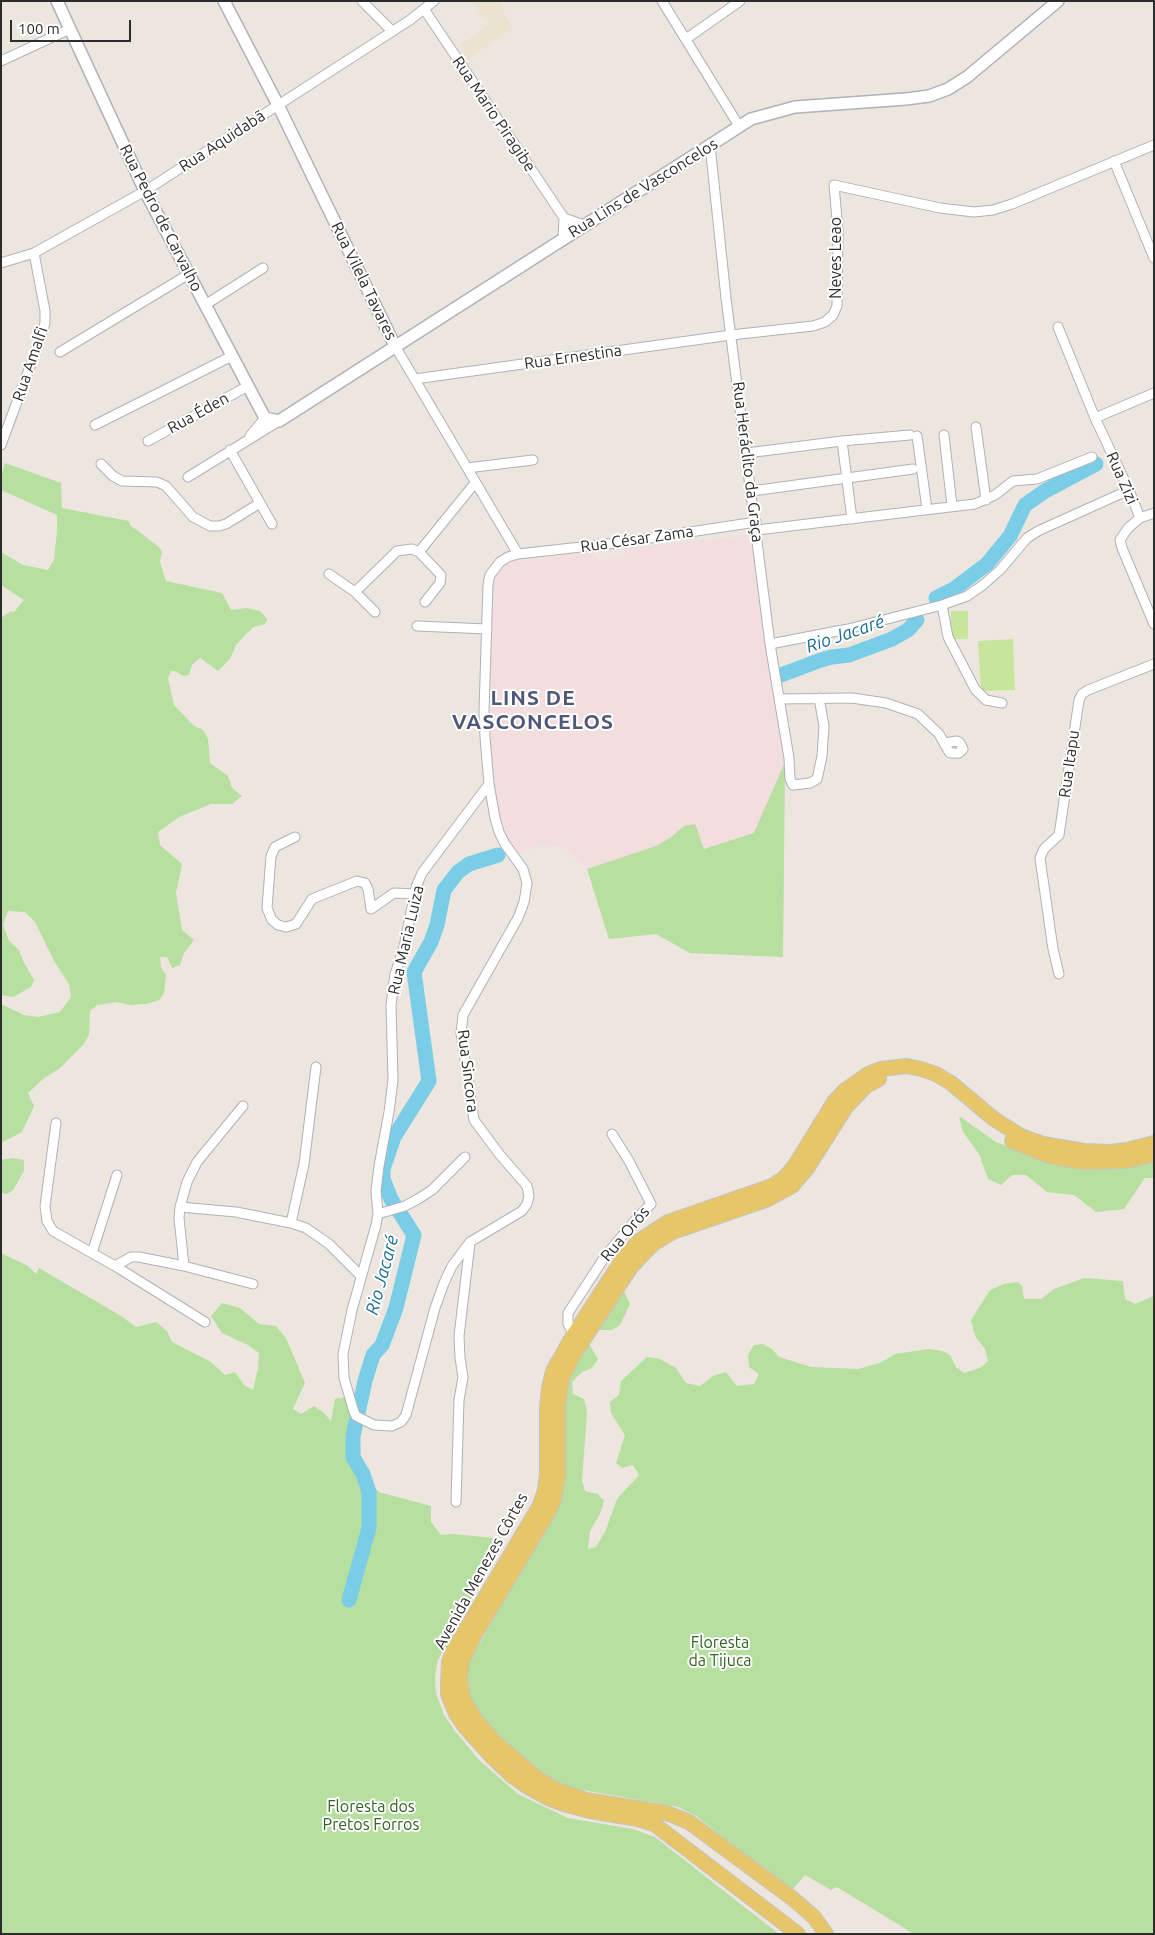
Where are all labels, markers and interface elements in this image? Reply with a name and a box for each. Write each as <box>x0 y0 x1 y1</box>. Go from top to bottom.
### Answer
scale bar <box>12 10 134 42</box>
text: 100 m <box>18 20 60 37</box>
street label: Rua Mario Piragibe <box>448 53 540 175</box>
street label: Rua Aquidabã <box>175 106 269 176</box>
street label: Rua Lins de Vasconcelos <box>565 134 721 242</box>
street label: Rua Pedro de Carvalho <box>116 141 206 295</box>
street label: Neves Leao <box>826 217 846 299</box>
street label: Rua Vilela Tavares <box>327 219 401 343</box>
street label: Rua Amalfi <box>8 324 52 404</box>
street label: Rua Ernestina <box>523 341 623 373</box>
street label: Rua Heráclito da Graça <box>729 381 767 543</box>
street label: Rua Éden <box>164 388 232 438</box>
street label: Rua Zizi <box>1102 449 1142 507</box>
street label: Rua César Zama <box>579 522 695 556</box>
water label: Rio Jacaré <box>803 611 887 657</box>
district label: LINS DE VASCONCELOS <box>451 685 615 735</box>
street label: Rua Itapu <box>1055 729 1083 799</box>
street label: Rua Maria Luiza <box>384 883 428 997</box>
street label: Rua Sincora <box>453 1028 483 1114</box>
street label: Rua Orós <box>597 1203 653 1265</box>
water label: Rio Jacaré <box>361 1233 403 1317</box>
street label: Avenida Menezes Côrtes <box>430 1490 532 1652</box>
park label: Floresta da Tijuca <box>688 1633 752 1671</box>
park label: Floresta dos Pretos Forros <box>323 1797 419 1835</box>

